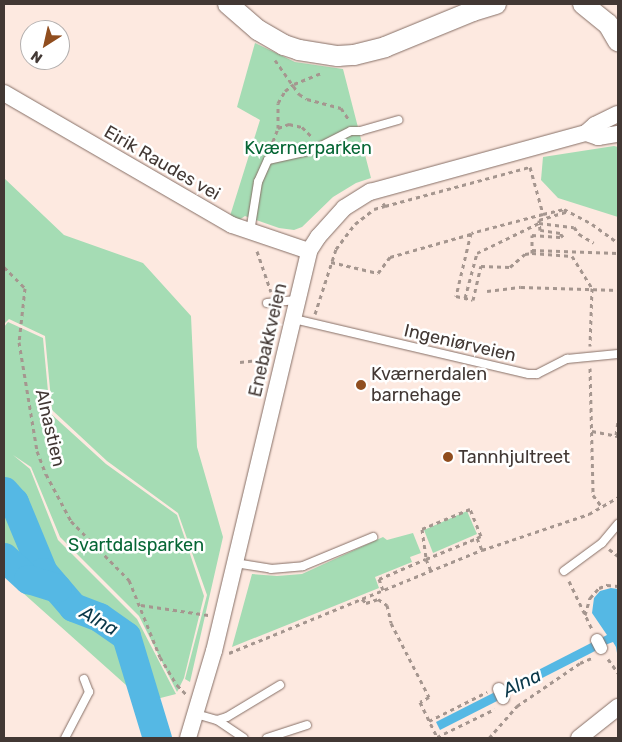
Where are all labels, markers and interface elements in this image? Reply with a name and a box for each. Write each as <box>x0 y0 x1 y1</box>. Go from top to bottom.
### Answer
north arrow <box>20 20 70 70</box>
text: N <box>28 47 46 67</box>
street label: Eirik Raudes vei <box>100 121 224 205</box>
park label: Kværnerparken <box>244 137 372 159</box>
street label: Enebakkveien <box>244 281 292 399</box>
street label: Ingeniørveien <box>402 320 518 366</box>
place label: Kværnerdalen barnehage <box>371 364 487 406</box>
marker: Kværnerdalen barnehage <box>355 379 367 391</box>
street label: Alnastien <box>31 387 69 469</box>
place label: Tannhjultreet <box>458 446 570 468</box>
marker: Tannhjultreet <box>442 451 454 463</box>
park label: Svartdalsparken <box>68 534 204 556</box>
water label: Alna <box>76 601 122 641</box>
water label: Alna <box>499 664 545 702</box>

